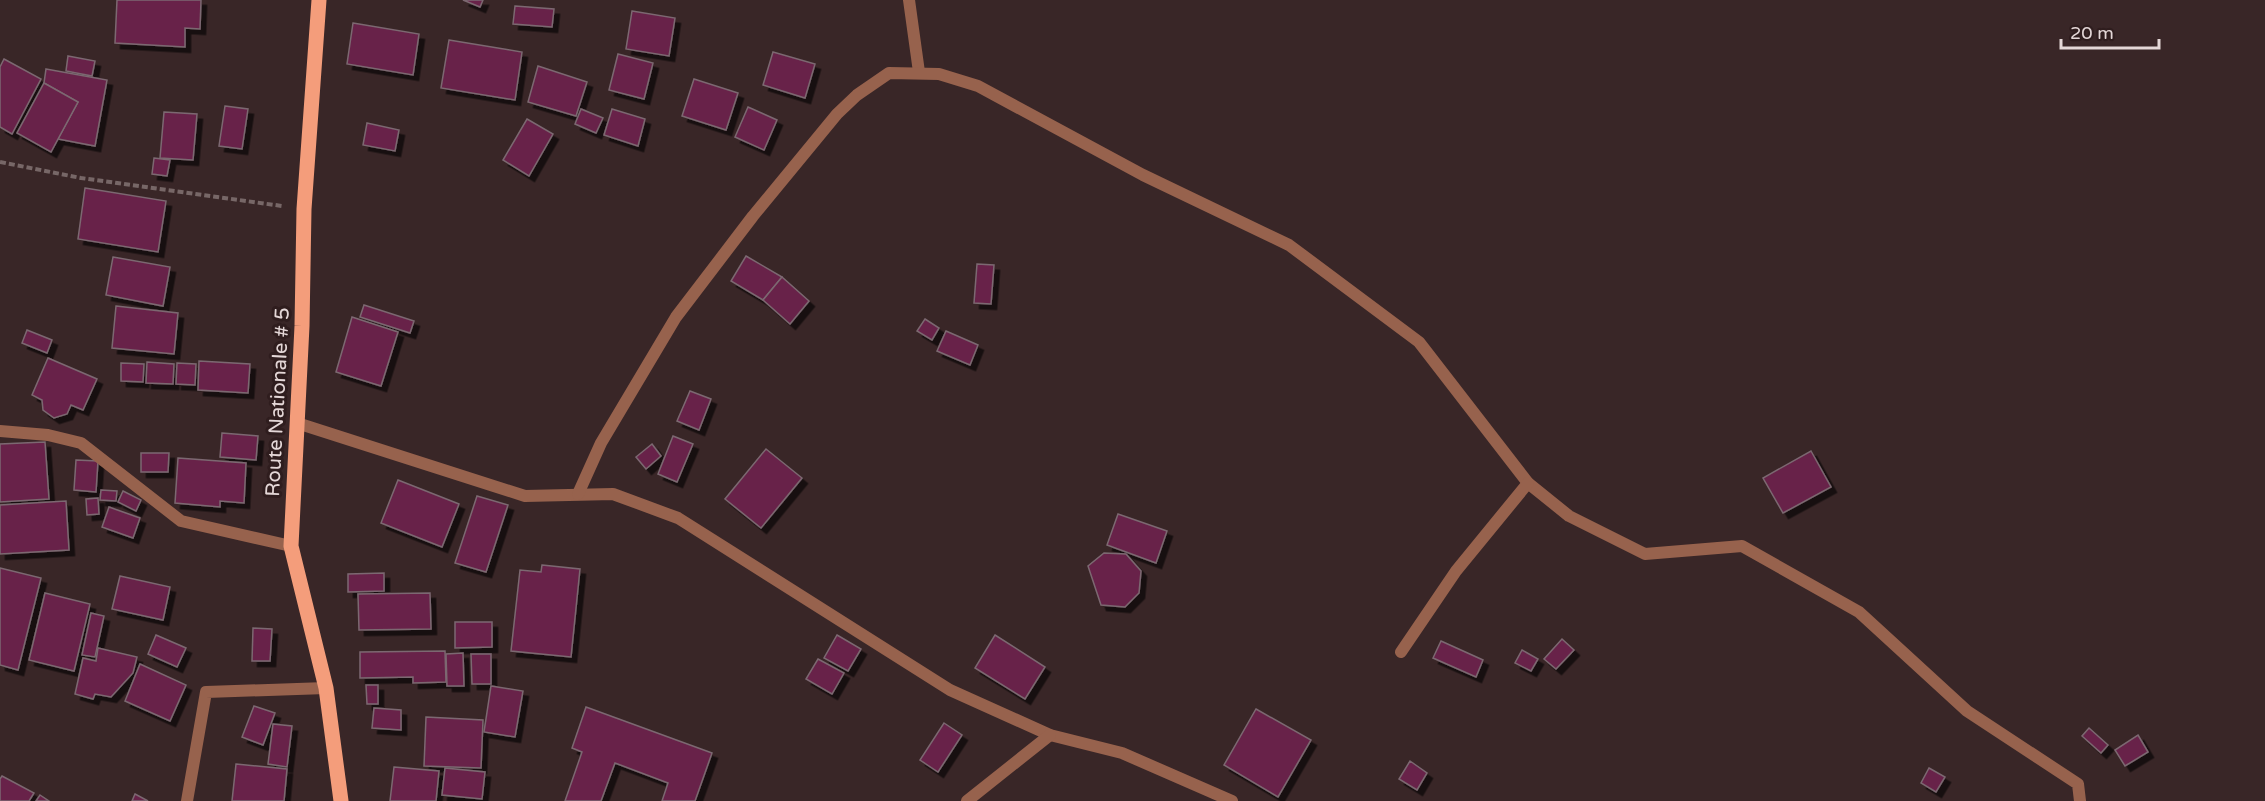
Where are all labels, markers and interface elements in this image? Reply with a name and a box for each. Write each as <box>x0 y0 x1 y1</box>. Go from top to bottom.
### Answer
scale bar <box>2061 12 2158 50</box>
text: 20 m <box>2070 22 2114 44</box>
street label: Route Nationale # 5 <box>261 307 295 497</box>

